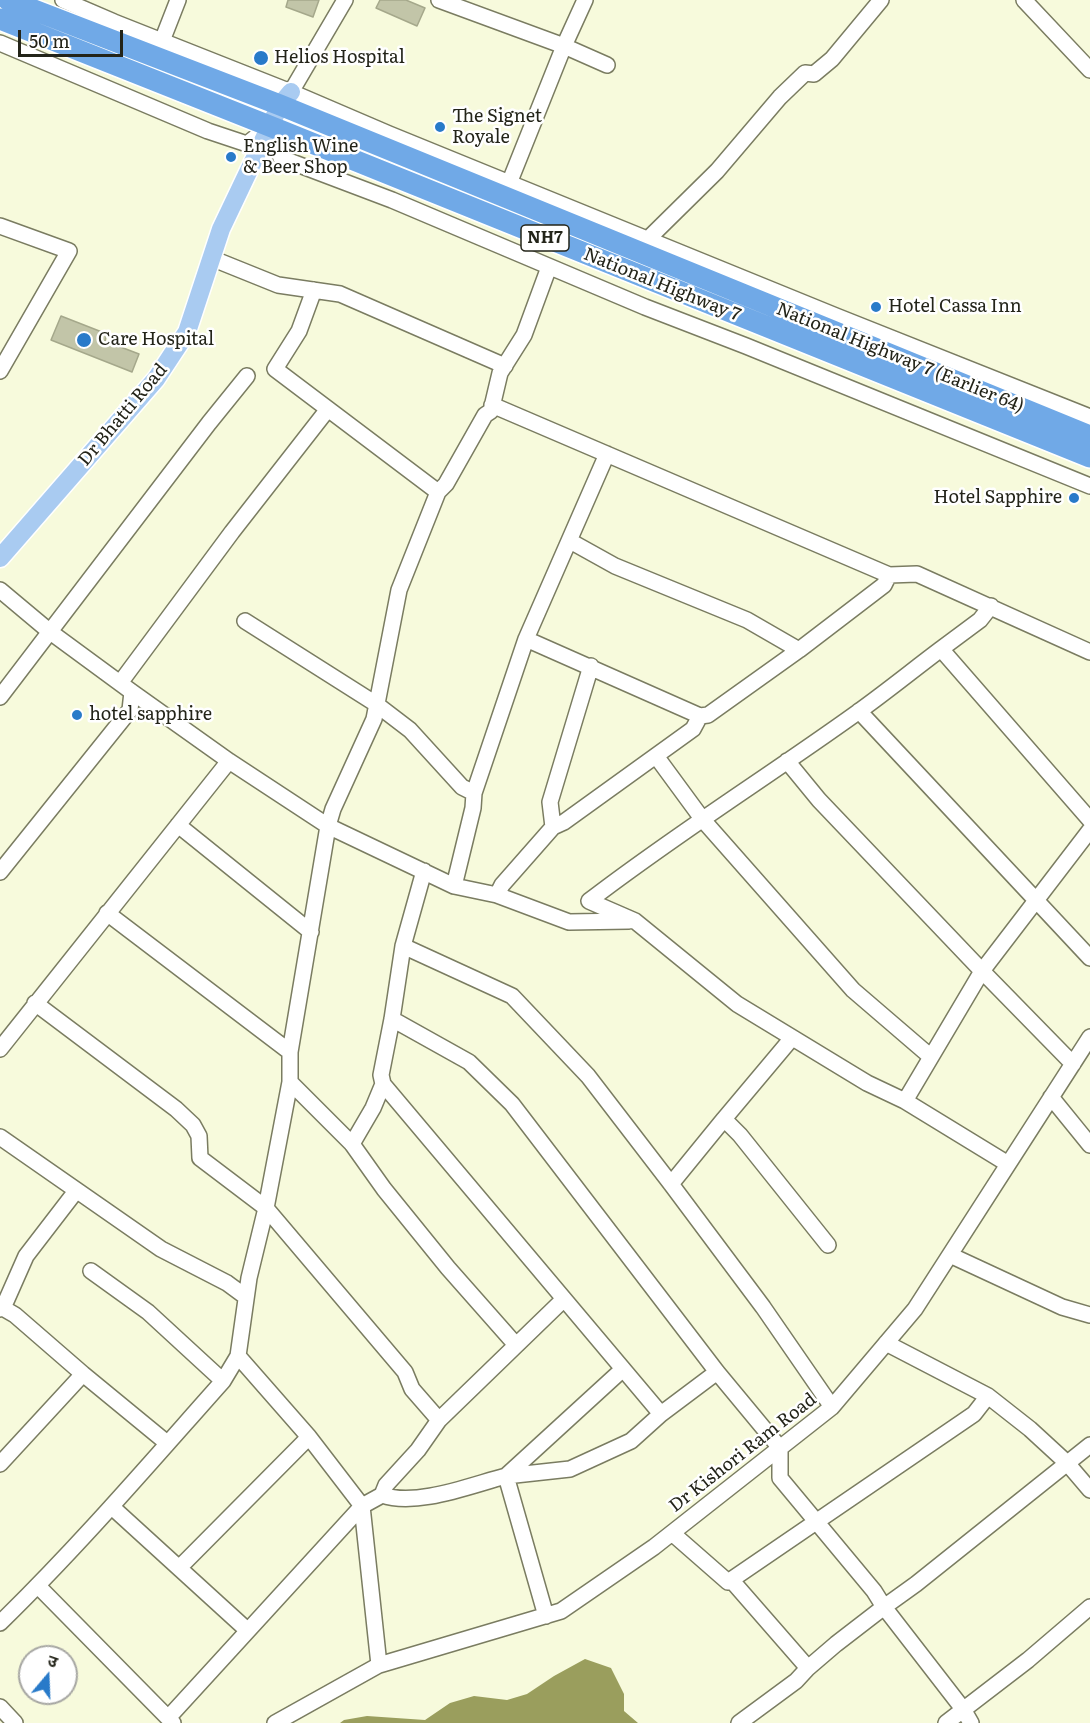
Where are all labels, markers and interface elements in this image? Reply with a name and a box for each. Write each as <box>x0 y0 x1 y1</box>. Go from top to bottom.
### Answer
scale bar <box>21 18 126 56</box>
text: 50 m <box>29 27 70 54</box>
place label: Helios Hospital <box>274 47 405 69</box>
marker: Helios Hospital <box>252 49 270 67</box>
place label: The Signet Royale <box>452 106 542 148</box>
marker: The Signet Royale <box>433 120 447 134</box>
place label: English Wine & Beer Shop <box>243 136 358 178</box>
marker: English Wine & Beer Shop <box>224 150 238 164</box>
road number: NH7 <box>521 225 569 251</box>
street label: National Highway 7 <box>580 244 744 326</box>
place label: Hotel Cassa Inn <box>888 296 1022 318</box>
street label: National Highway 7 (Earlier 64) <box>773 298 1027 418</box>
marker: Hotel Cassa Inn <box>869 300 883 314</box>
place label: Care Hospital <box>98 329 214 351</box>
marker: Care Hospital <box>75 331 93 349</box>
street label: Dr Bhatti Road <box>74 360 172 470</box>
place label: Hotel Sapphire <box>933 487 1062 509</box>
marker: Hotel Sapphire <box>1067 491 1081 505</box>
place label: hotel sapphire <box>89 704 212 726</box>
marker: hotel sapphire <box>70 708 84 722</box>
street label: Dr Kishori Ram Road <box>665 1389 821 1517</box>
north arrow <box>18 1645 78 1705</box>
text: उ <box>45 1647 62 1673</box>

